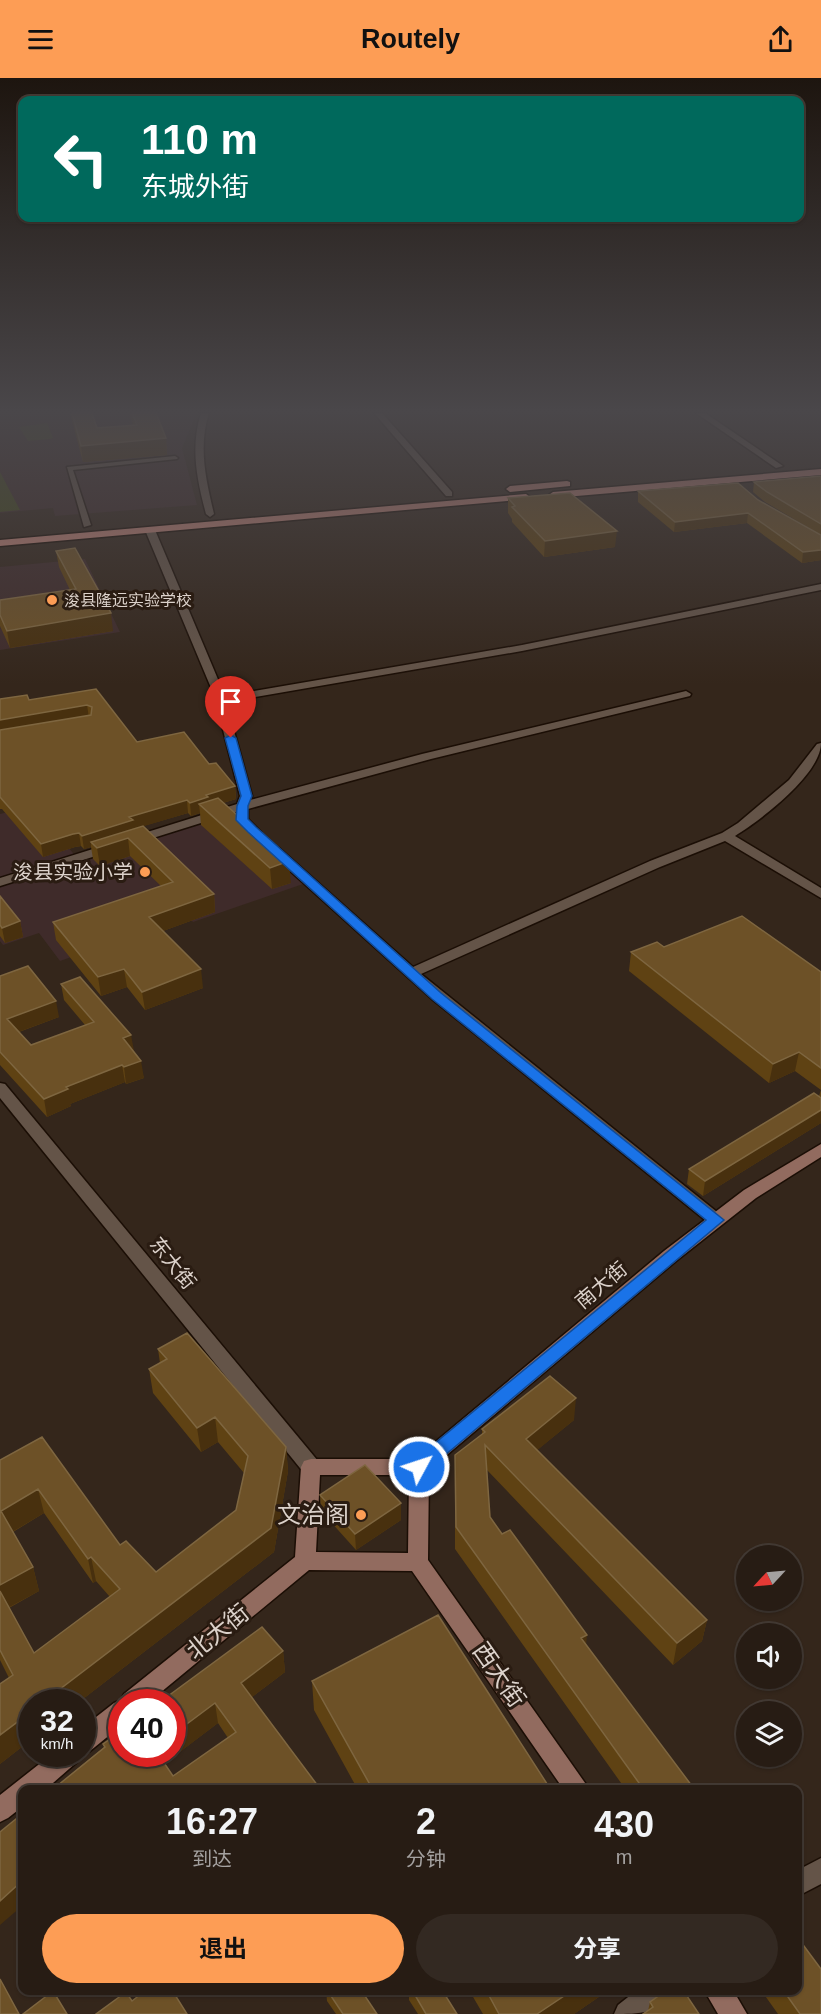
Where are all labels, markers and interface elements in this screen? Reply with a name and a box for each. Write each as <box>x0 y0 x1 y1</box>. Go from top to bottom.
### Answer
icon: menu <box>24 23 57 56</box>
icon: share <box>764 23 797 56</box>
text: Routely <box>361 24 460 54</box>
text: 110 m <box>141 116 258 163</box>
icon: left <box>42 120 120 198</box>
text: 东城外街 <box>141 172 249 202</box>
place label: 浚县隆远实验学校 <box>64 592 192 609</box>
marker: 浚县隆远实验学校 <box>45 593 59 607</box>
pin <box>205 676 256 738</box>
icon: arrive <box>214 685 247 718</box>
place label: 浚县实验小学 <box>13 861 133 883</box>
marker: 浚县实验小学 <box>138 865 152 879</box>
street label: 东大街 <box>146 1233 200 1293</box>
street label: 南大街 <box>571 1257 631 1313</box>
position arrow <box>387 1435 451 1499</box>
place label: 文治阁 <box>277 1501 349 1528</box>
marker: 文治阁 <box>354 1508 368 1522</box>
north arrow <box>736 1545 802 1611</box>
map controls <box>736 1545 802 1767</box>
street label: 北大街 <box>181 1598 254 1665</box>
button: sound <box>736 1623 802 1689</box>
street label: 西大街 <box>468 1637 531 1712</box>
speed limit sign: 40 <box>108 1689 186 1767</box>
button: layers <box>736 1701 802 1767</box>
text: 32 <box>40 1704 74 1737</box>
text: km/h <box>41 1735 73 1752</box>
text: 16:27 <box>166 1801 258 1842</box>
text: 2 <box>416 1801 436 1842</box>
text: 430 <box>594 1804 654 1845</box>
text: m <box>616 1846 632 1868</box>
text: 到达 <box>192 1848 232 1870</box>
text: 分钟 <box>406 1848 446 1870</box>
button: 退出 <box>42 1914 404 1983</box>
button: 分享 <box>416 1914 778 1983</box>

